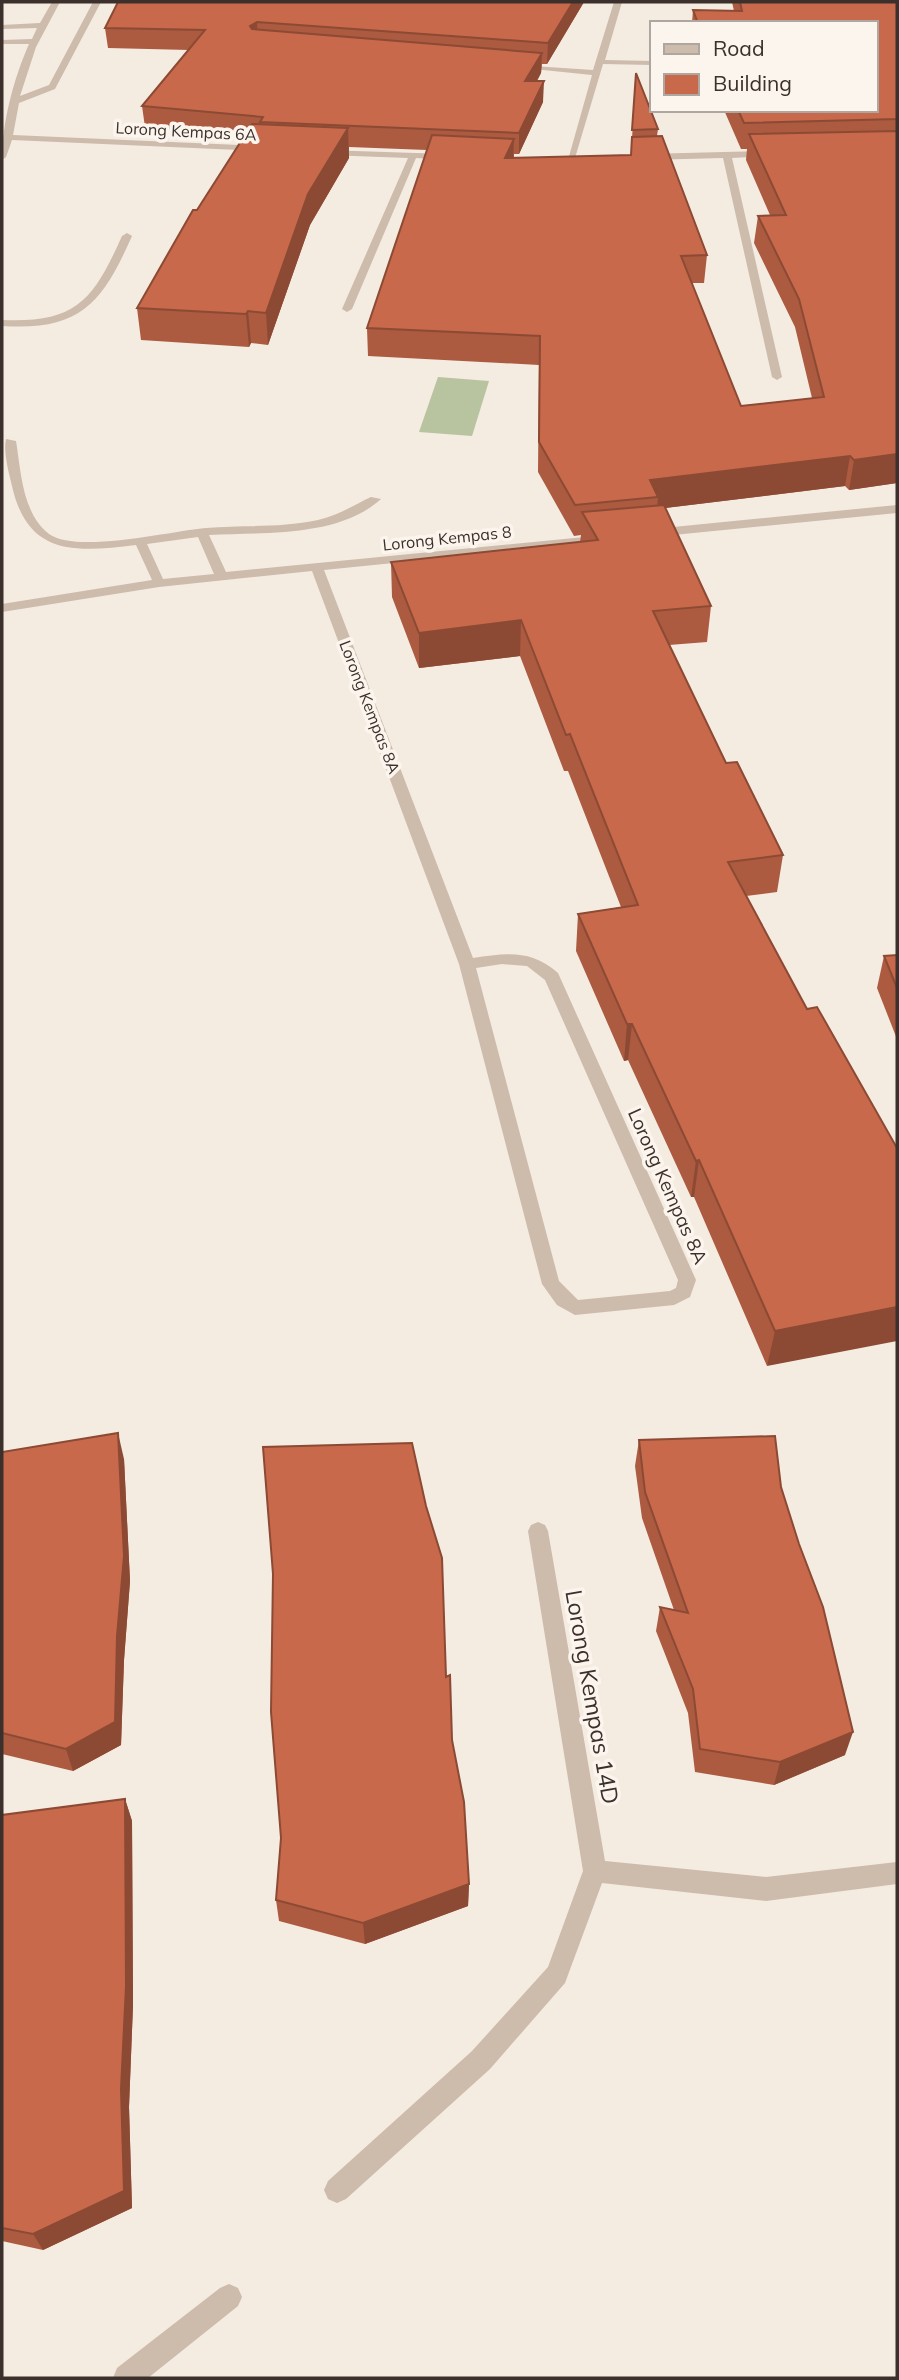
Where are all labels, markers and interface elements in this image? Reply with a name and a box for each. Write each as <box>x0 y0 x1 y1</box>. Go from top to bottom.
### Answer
legend <box>650 21 878 112</box>
text: Road <box>713 35 764 61</box>
text: Building <box>713 70 792 96</box>
street label: Lorong Kempas 6A <box>115 117 257 145</box>
street label: Lorong Kempas 8 <box>382 521 512 555</box>
street label: Lorong Kempas 8A <box>335 637 405 777</box>
street label: Lorong Kempas 8A <box>623 1105 713 1268</box>
street label: Lorong Kempas 14D <box>559 1588 626 1806</box>

